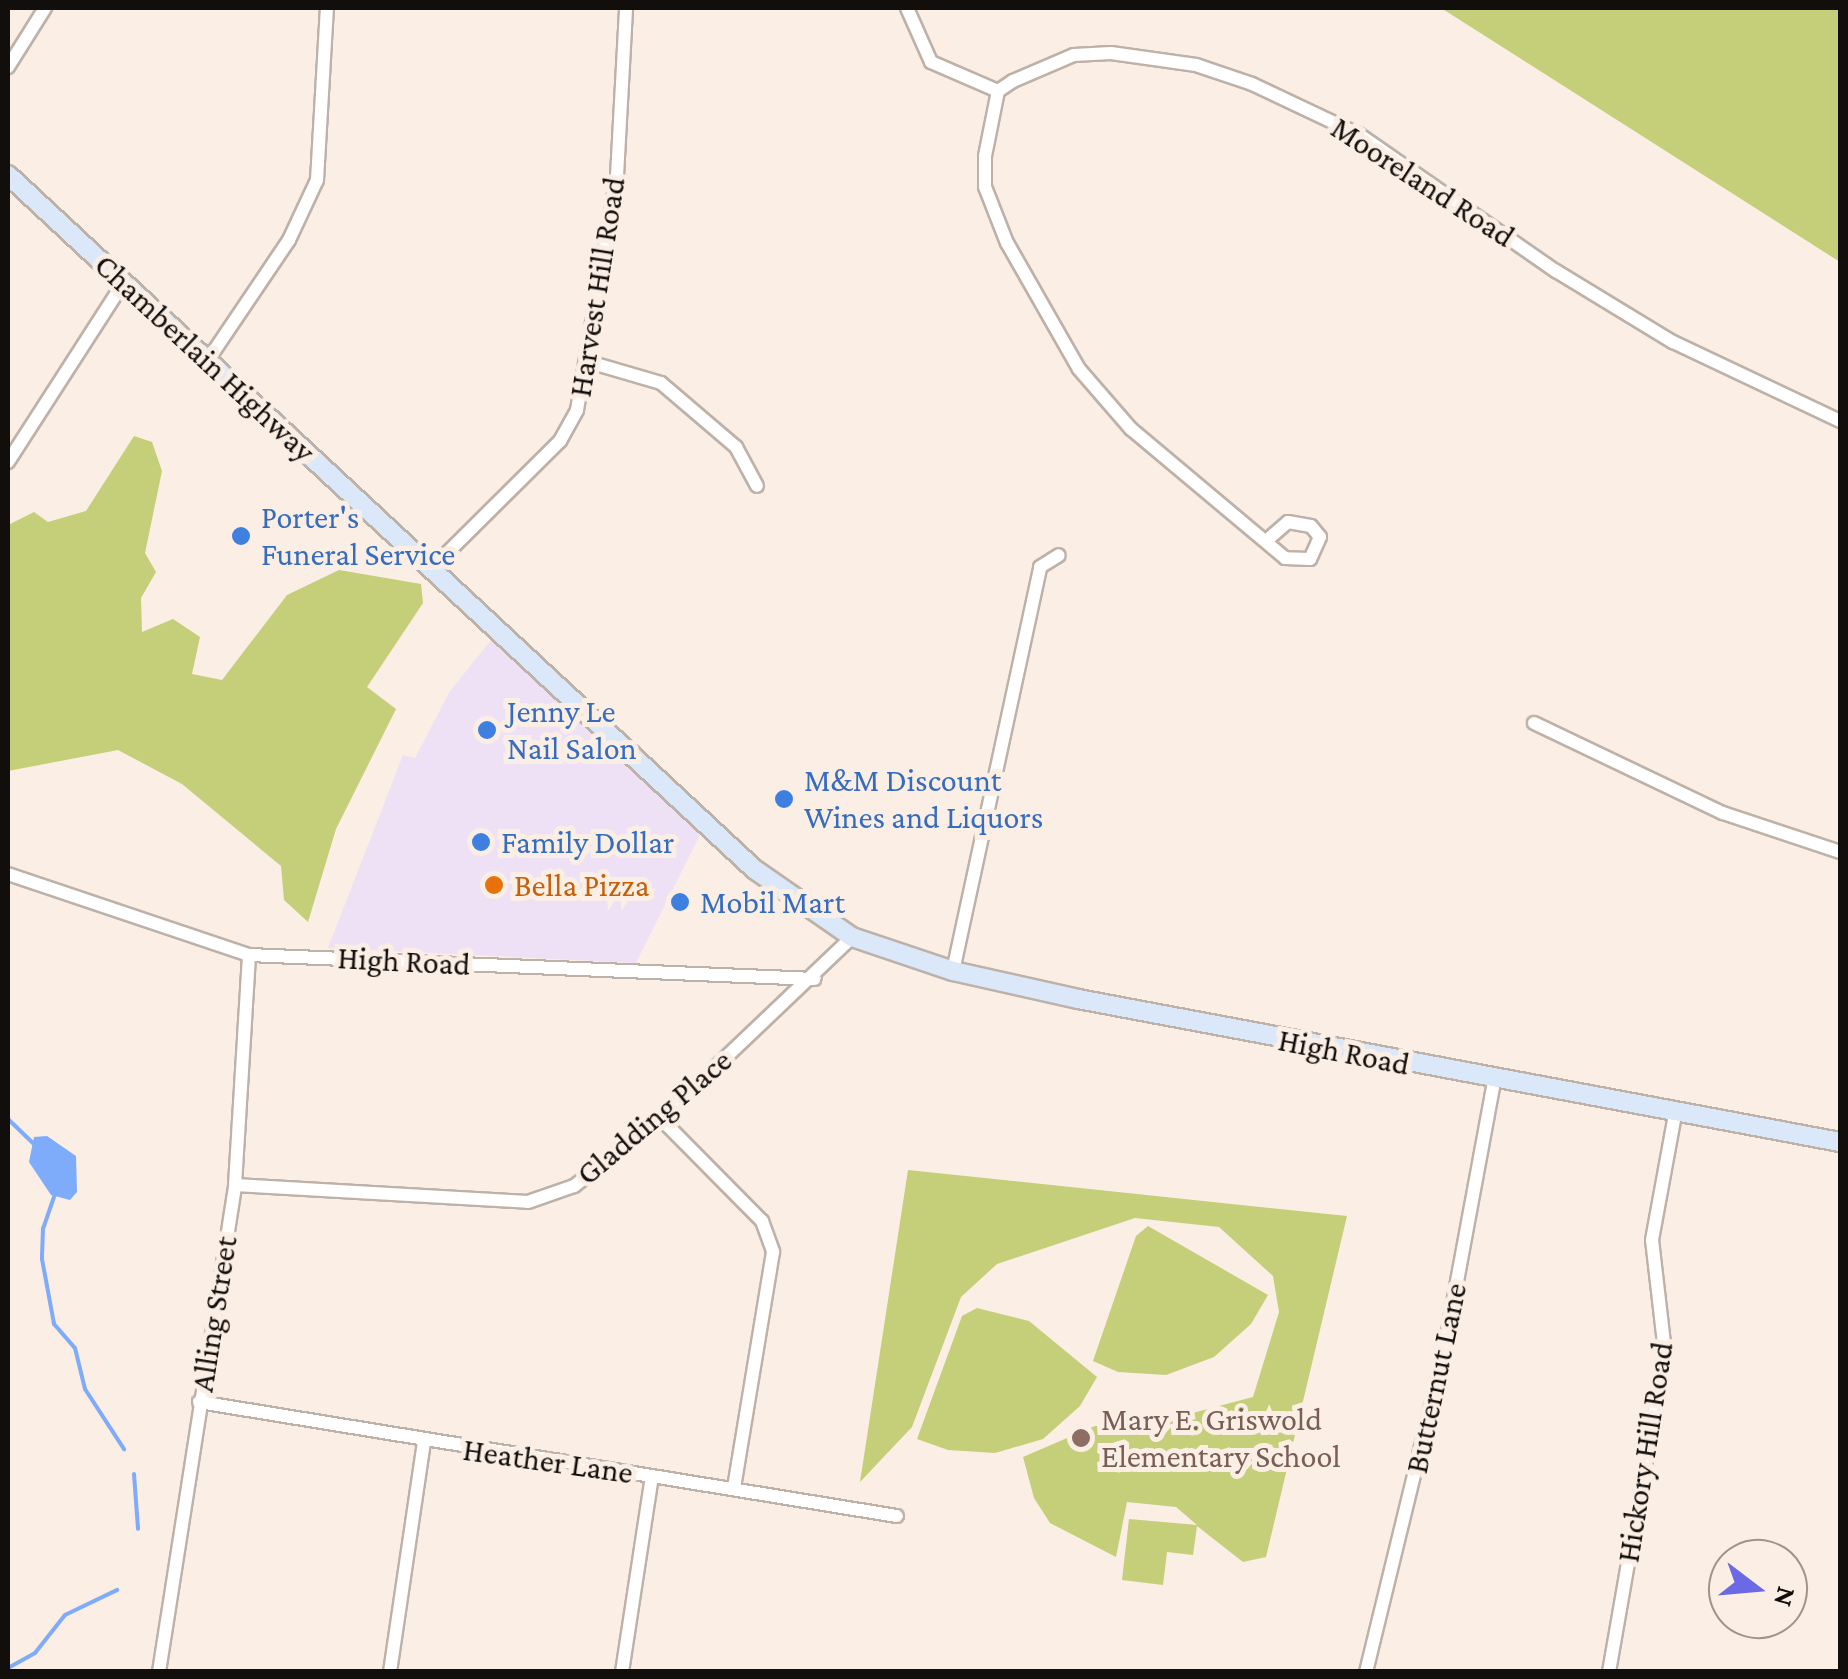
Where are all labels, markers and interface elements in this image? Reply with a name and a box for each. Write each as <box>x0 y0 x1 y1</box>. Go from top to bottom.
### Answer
street label: Mooreland Road <box>1324 108 1522 256</box>
street label: Harvest Hill Road <box>561 174 633 400</box>
street label: Chamberlain Highway <box>87 246 323 470</box>
place label: Porter's Funeral Service <box>261 499 455 574</box>
marker: Porter's Funeral Service <box>230 525 252 547</box>
place label: Jenny Le Nail Salon <box>507 693 637 768</box>
marker: Jenny Le Nail Salon <box>476 719 498 741</box>
place label: M&M Discount Wines and Liquors <box>804 762 1043 837</box>
marker: M&M Discount Wines and Liquors <box>773 788 795 810</box>
place label: Family Dollar <box>501 823 674 861</box>
marker: Family Dollar <box>470 831 492 853</box>
place label: Bella Pizza <box>514 866 650 904</box>
marker: Bella Pizza <box>483 874 505 896</box>
place label: Mobil Mart <box>700 883 845 921</box>
marker: Mobil Mart <box>669 891 691 913</box>
street label: High Road <box>337 938 471 984</box>
street label: High Road <box>1275 1020 1413 1084</box>
street label: Gladding Place <box>569 1041 739 1193</box>
street label: Alling Street <box>183 1233 245 1395</box>
street label: Butternut Lane <box>1397 1279 1475 1477</box>
street label: Hickory Hill Road <box>1609 1339 1681 1565</box>
place label: Mary E. Griswold Elementary School <box>1101 1401 1341 1476</box>
marker: Mary E. Griswold Elementary School <box>1070 1427 1092 1449</box>
street label: Heather Lane <box>461 1430 635 1492</box>
north arrow <box>1708 1539 1808 1639</box>
text: N <box>1768 1583 1803 1610</box>

